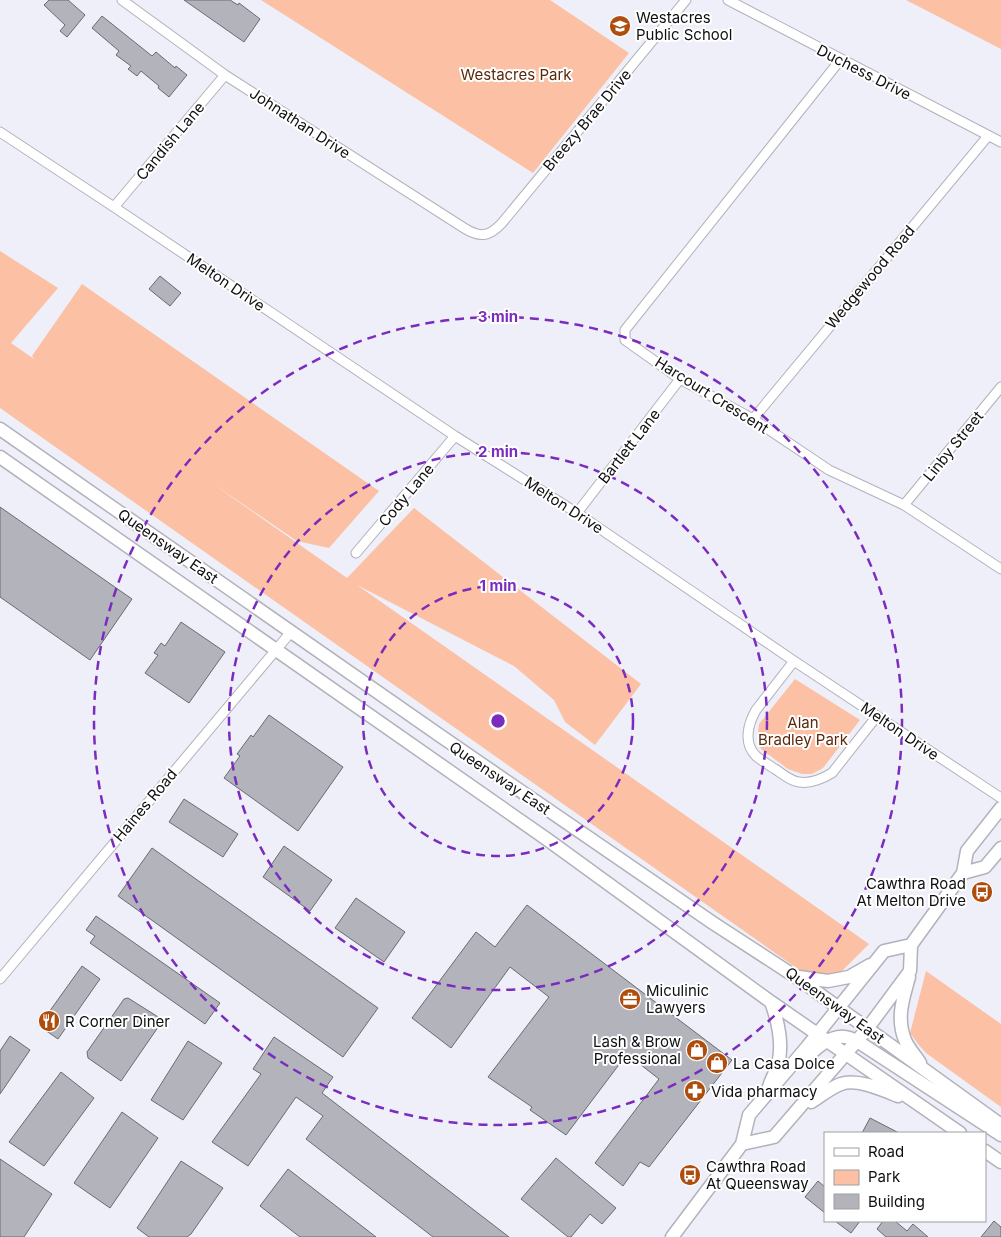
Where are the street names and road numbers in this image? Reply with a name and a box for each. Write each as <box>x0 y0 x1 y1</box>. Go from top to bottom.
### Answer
street label: Duchess Drive <box>814 40 914 104</box>
street label: Breezy Brae Drive <box>539 65 635 175</box>
street label: Johnathan Drive <box>246 83 354 163</box>
street label: Candish Lane <box>132 98 208 184</box>
street label: Wedgewood Road <box>821 221 919 333</box>
street label: Melton Drive <box>183 249 269 315</box>
street label: Harcourt Crescent <box>652 352 772 438</box>
street label: Bartlett Lane <box>594 405 664 487</box>
street label: Linby Street <box>919 407 987 485</box>
street label: Cody Lane <box>374 460 438 530</box>
street label: Melton Drive <box>521 472 607 538</box>
street label: Queensway East <box>114 504 222 588</box>
street label: Melton Drive <box>857 698 943 764</box>
street label: Queensway East <box>446 737 554 819</box>
street label: Haines Road <box>109 765 181 845</box>
street label: Queensway East <box>782 963 888 1047</box>

